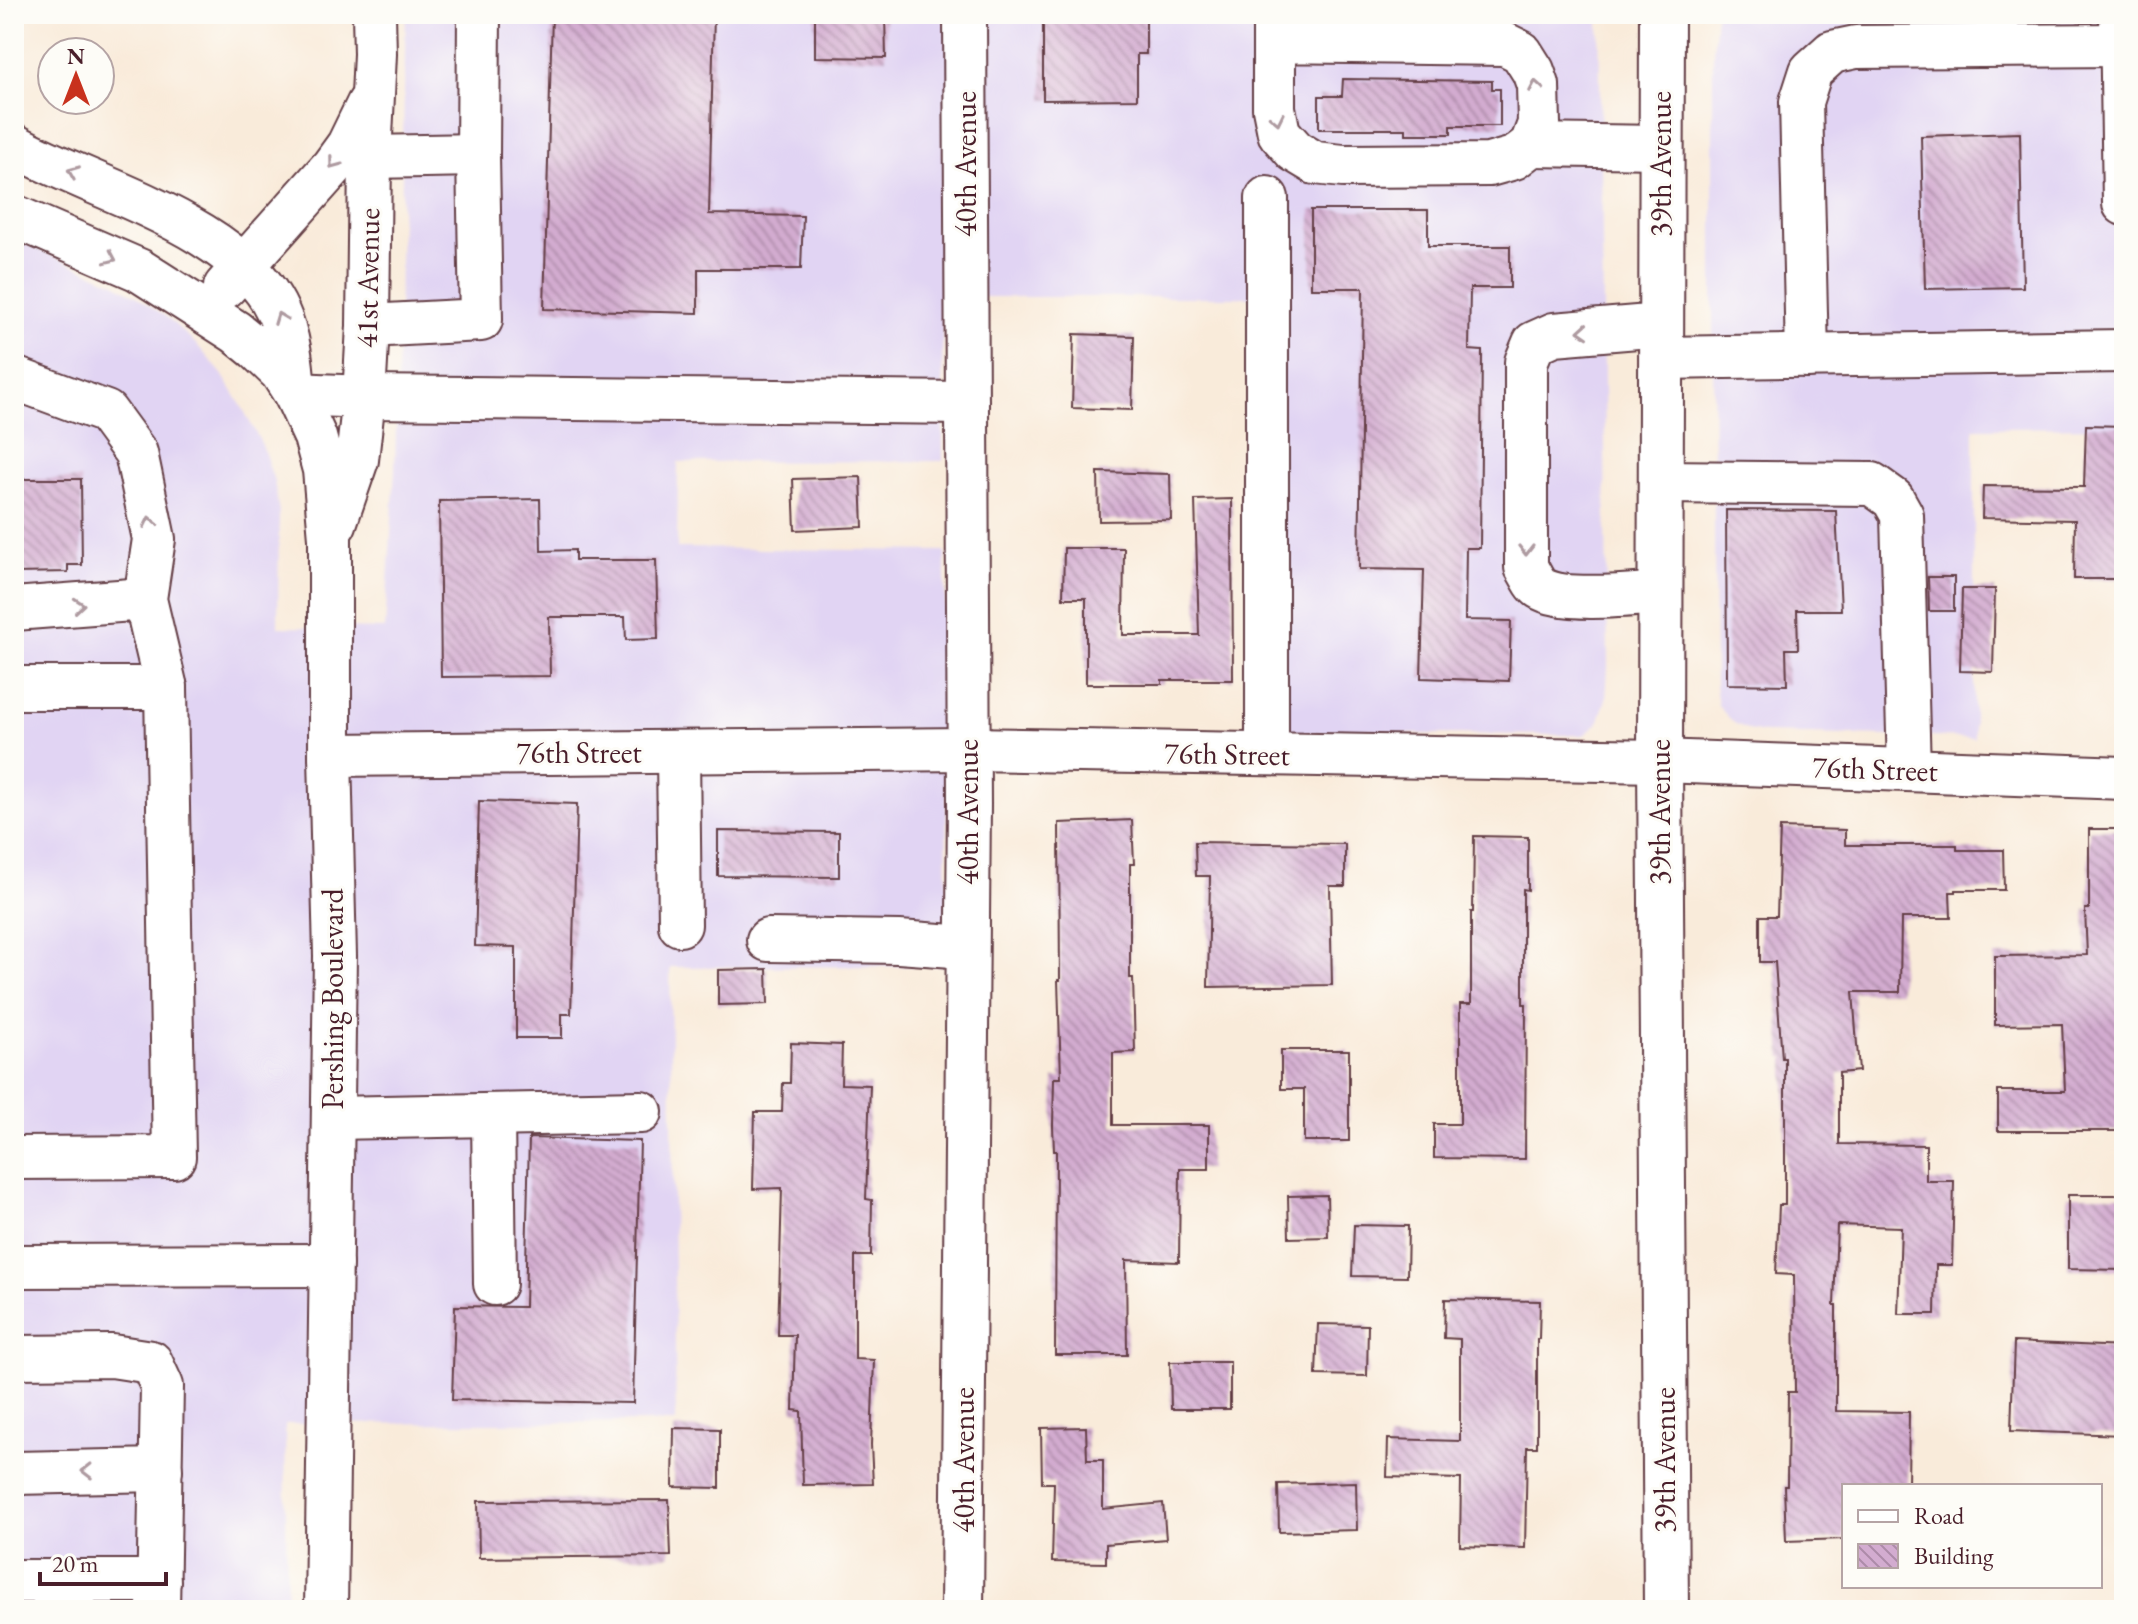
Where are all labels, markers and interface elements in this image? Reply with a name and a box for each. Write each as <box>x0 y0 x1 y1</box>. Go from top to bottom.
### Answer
north arrow <box>36 36 116 116</box>
text: N <box>67 42 85 71</box>
one-way arrow <box>1529 79 1546 93</box>
street label: 40th Avenue <box>946 91 985 237</box>
street label: 39th Avenue <box>1641 91 1680 237</box>
one-way arrow <box>1267 112 1284 125</box>
one-way arrow <box>329 155 343 169</box>
one-way arrow <box>66 166 81 182</box>
street label: 41st Avenue <box>347 208 388 348</box>
one-way arrow <box>103 248 117 264</box>
one-way arrow <box>273 312 290 326</box>
one-way arrow <box>1576 322 1589 339</box>
one-way arrow <box>142 516 159 529</box>
one-way arrow <box>1517 544 1535 557</box>
one-way arrow <box>73 597 86 614</box>
street label: 76th Street <box>516 733 642 772</box>
street label: 76th Street <box>1164 733 1291 774</box>
street label: 40th Avenue <box>948 739 987 885</box>
street label: 39th Avenue <box>1640 739 1679 885</box>
street label: 76th Street <box>1812 747 1939 790</box>
street label: Pershing Boulevard <box>313 888 352 1110</box>
street label: 40th Avenue <box>944 1387 983 1533</box>
street label: 39th Avenue <box>1645 1387 1684 1533</box>
one-way arrow <box>80 1463 93 1480</box>
legend <box>1842 1484 2102 1588</box>
text: Road <box>1914 1500 1965 1531</box>
scale bar <box>40 1536 166 1586</box>
text: Building <box>1914 1540 1994 1571</box>
text: 20 m <box>52 1548 99 1579</box>

